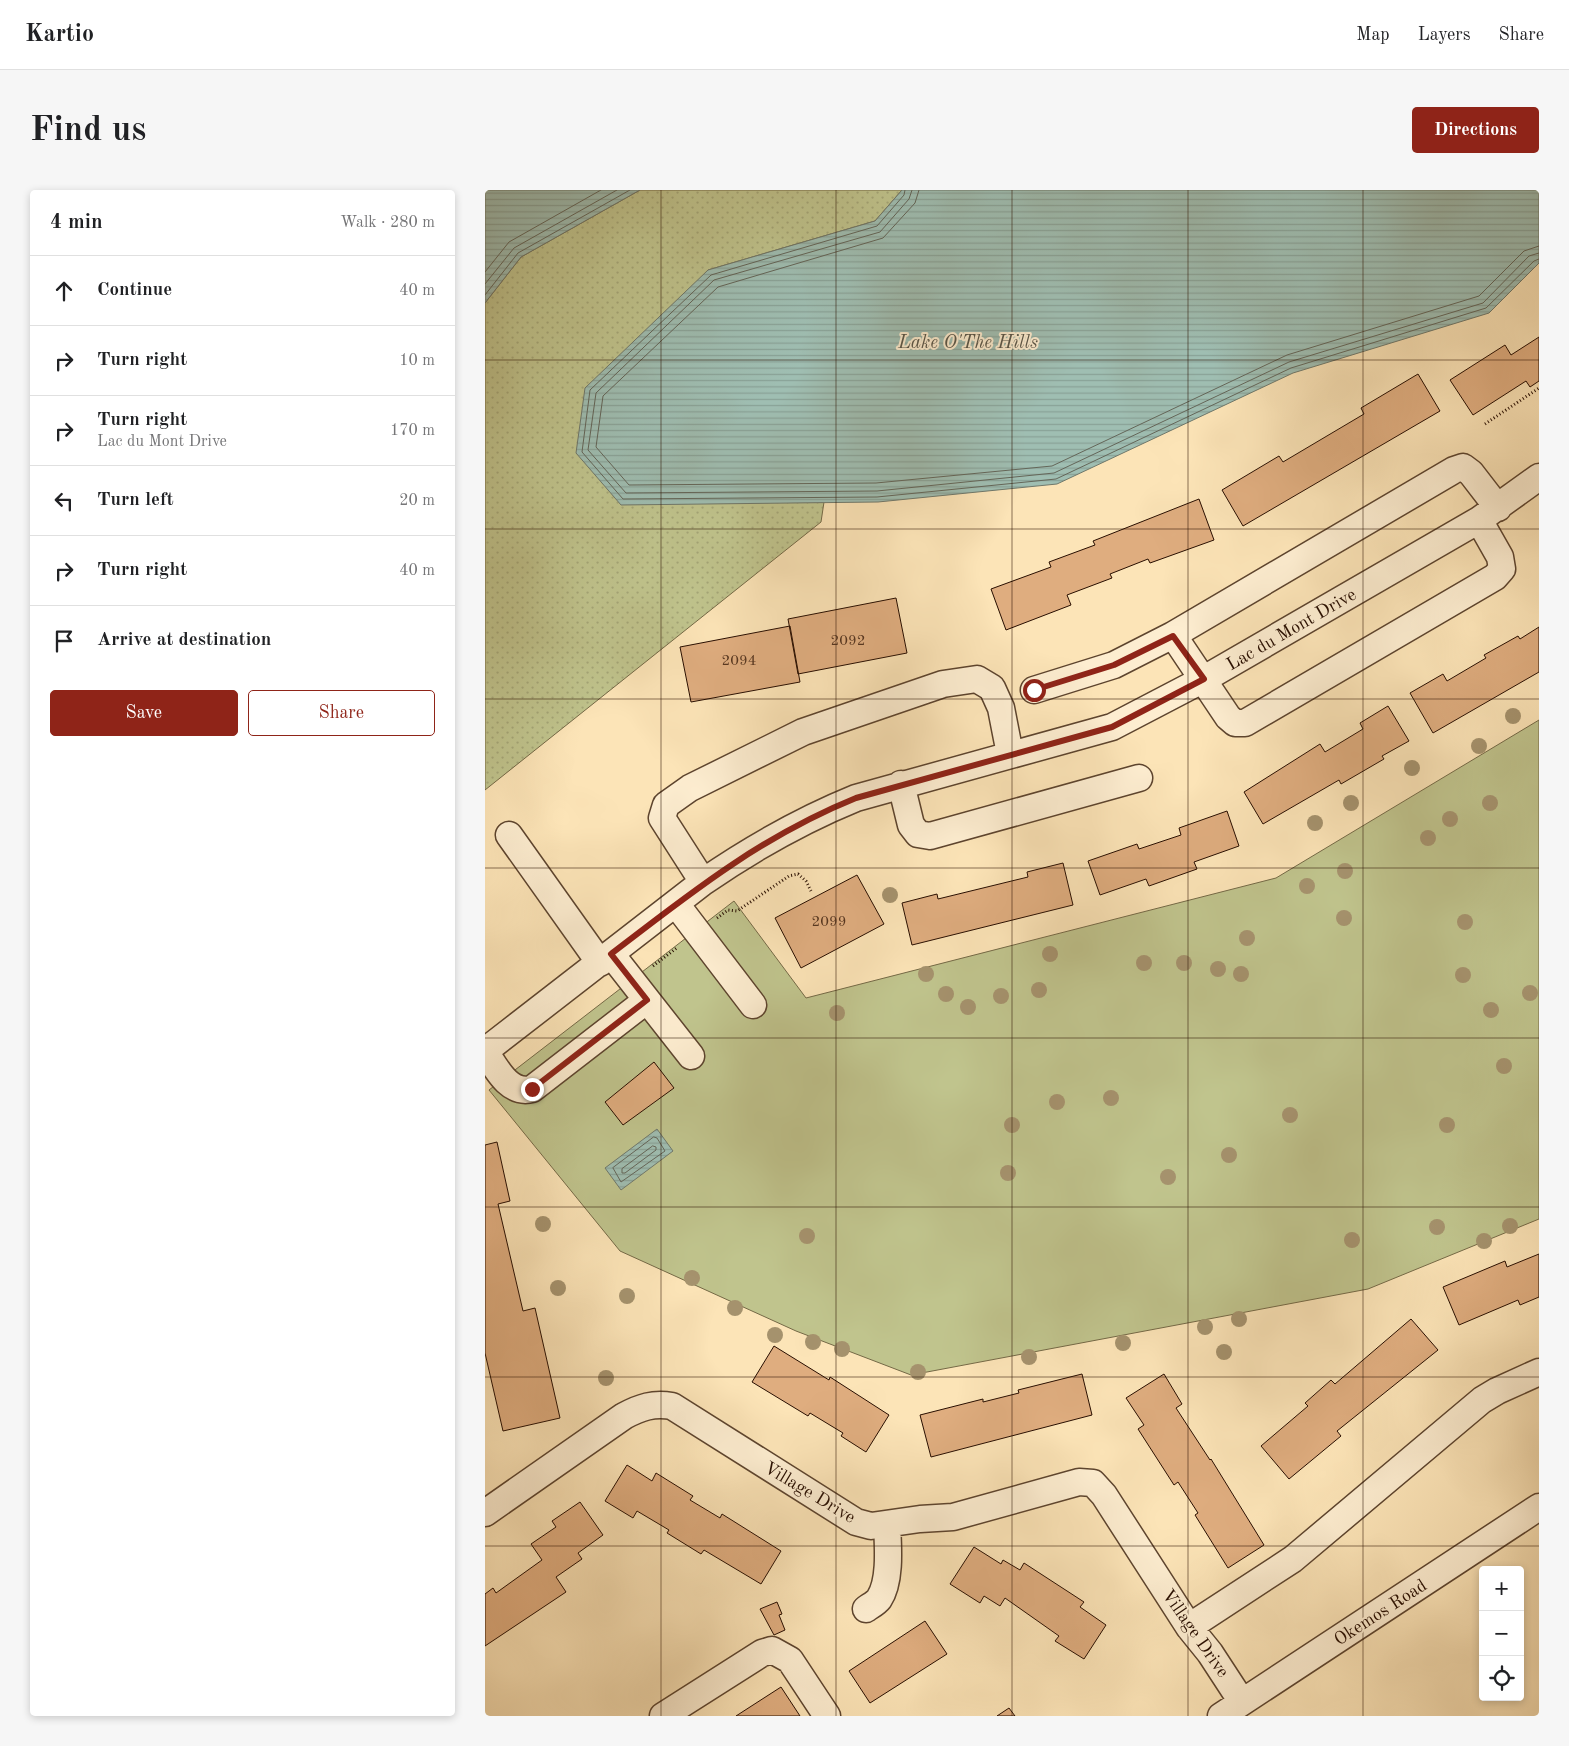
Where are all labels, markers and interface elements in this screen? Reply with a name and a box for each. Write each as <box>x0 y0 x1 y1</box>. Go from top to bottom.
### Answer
text: Kartio <box>25 23 94 47</box>
text: Map <box>1356 26 1390 44</box>
text: Layers <box>1418 26 1470 44</box>
text: Share <box>1498 26 1544 44</box>
button: Directions <box>1412 107 1539 153</box>
text: Find us <box>30 113 146 148</box>
text: 4 min <box>50 212 103 233</box>
text: Walk · 280 m <box>340 215 435 231</box>
icon: ahead <box>50 277 78 305</box>
text: Continue <box>97 281 172 300</box>
text: 40 m <box>399 283 435 299</box>
water label: Lake O'The Hills <box>897 334 1038 353</box>
icon: right <box>50 347 78 375</box>
text: Turn right <box>97 351 187 370</box>
text: 10 m <box>399 353 435 369</box>
text: Turn right <box>97 411 187 430</box>
icon: right <box>50 417 78 445</box>
text: 170 m <box>390 423 435 439</box>
text: Lac du Mont Drive <box>97 434 227 450</box>
icon: left <box>50 487 78 515</box>
text: Turn left <box>97 491 174 510</box>
text: 20 m <box>399 493 435 509</box>
icon: right <box>50 557 78 585</box>
text: Turn right <box>97 561 187 580</box>
text: 40 m <box>399 563 435 579</box>
street label: Lac du Mont Drive <box>1224 586 1359 674</box>
icon: arrive <box>50 627 78 655</box>
text: Arrive at destination <box>97 631 271 650</box>
house number: 2092 <box>831 634 865 649</box>
house number: 2094 <box>722 654 756 669</box>
route start <box>1023 679 1046 702</box>
button: Save <box>50 690 238 736</box>
button: Share <box>248 690 435 736</box>
house number: 2099 <box>812 915 846 930</box>
route end <box>521 1078 544 1101</box>
street label: Village Drive <box>761 1459 858 1527</box>
map controls <box>1479 1566 1524 1701</box>
button: + <box>1479 1566 1524 1611</box>
street label: Okemos Road <box>1331 1576 1430 1649</box>
street label: Village Drive <box>1158 1586 1232 1681</box>
button: − <box>1479 1611 1524 1656</box>
button: locate <box>1479 1656 1524 1701</box>

